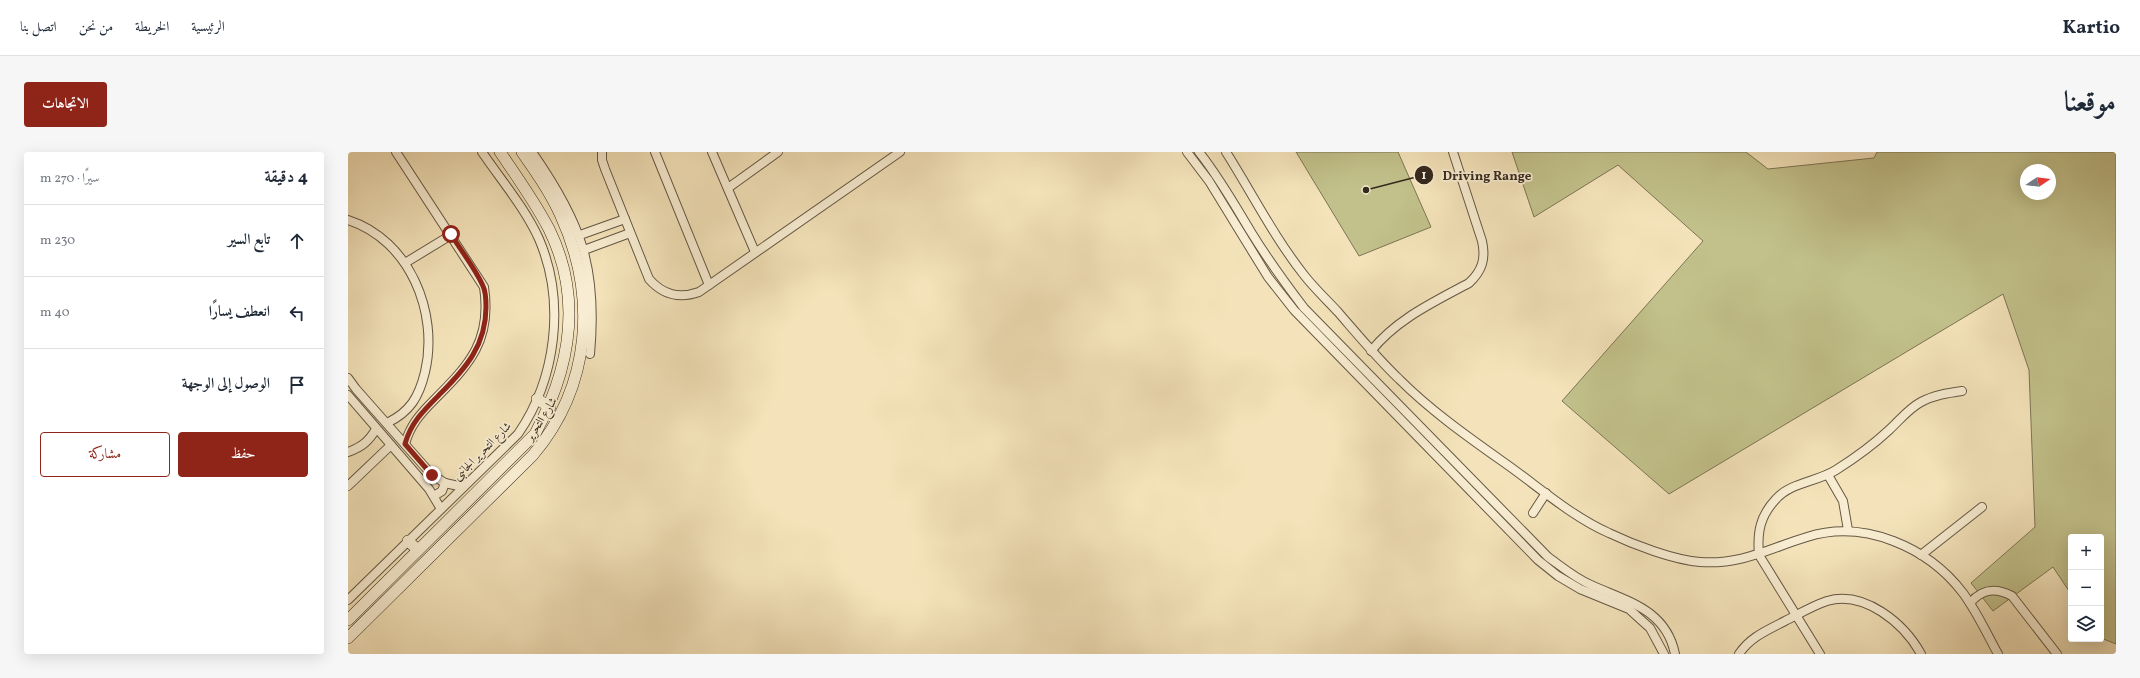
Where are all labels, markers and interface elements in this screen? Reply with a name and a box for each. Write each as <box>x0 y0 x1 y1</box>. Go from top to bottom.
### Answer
text: Kartio <box>2062 15 2120 41</box>
text: اتصل بنا <box>20 18 57 37</box>
text: من نحن <box>79 18 113 37</box>
text: الخريطة <box>135 18 169 37</box>
text: الرئيسية <box>191 18 225 37</box>
button: الاتجاهات <box>24 82 107 127</box>
text: موقعنا <box>2064 84 2116 123</box>
callout: Driving Range <box>1414 163 1539 188</box>
north arrow <box>2020 164 2056 200</box>
text: 4 دقيقة <box>265 166 308 189</box>
text: 1 <box>1422 168 1427 184</box>
text: Driving Range <box>1442 168 1532 186</box>
text: سيرًا · 270 m <box>40 170 99 188</box>
route start <box>442 225 460 243</box>
text: تابع السير <box>228 230 270 251</box>
icon: ahead <box>286 230 308 252</box>
text: 230 m <box>40 232 75 250</box>
text: انعطف يسارًا <box>209 302 270 323</box>
icon: left <box>286 302 308 324</box>
text: 40 m <box>40 304 69 322</box>
text: الوصول إلى الوجهة <box>182 374 270 395</box>
icon: arrive <box>286 374 308 396</box>
street label: شارع التحرير <box>521 394 563 447</box>
street label: شارع التحرير الجانبى <box>450 419 517 486</box>
button: مشاركة <box>40 432 170 477</box>
button: حفظ <box>178 432 308 477</box>
route end <box>423 466 441 484</box>
map controls <box>2068 534 2104 642</box>
button: + <box>2068 534 2104 570</box>
button: − <box>2068 570 2104 606</box>
button: layers <box>2068 606 2104 642</box>

